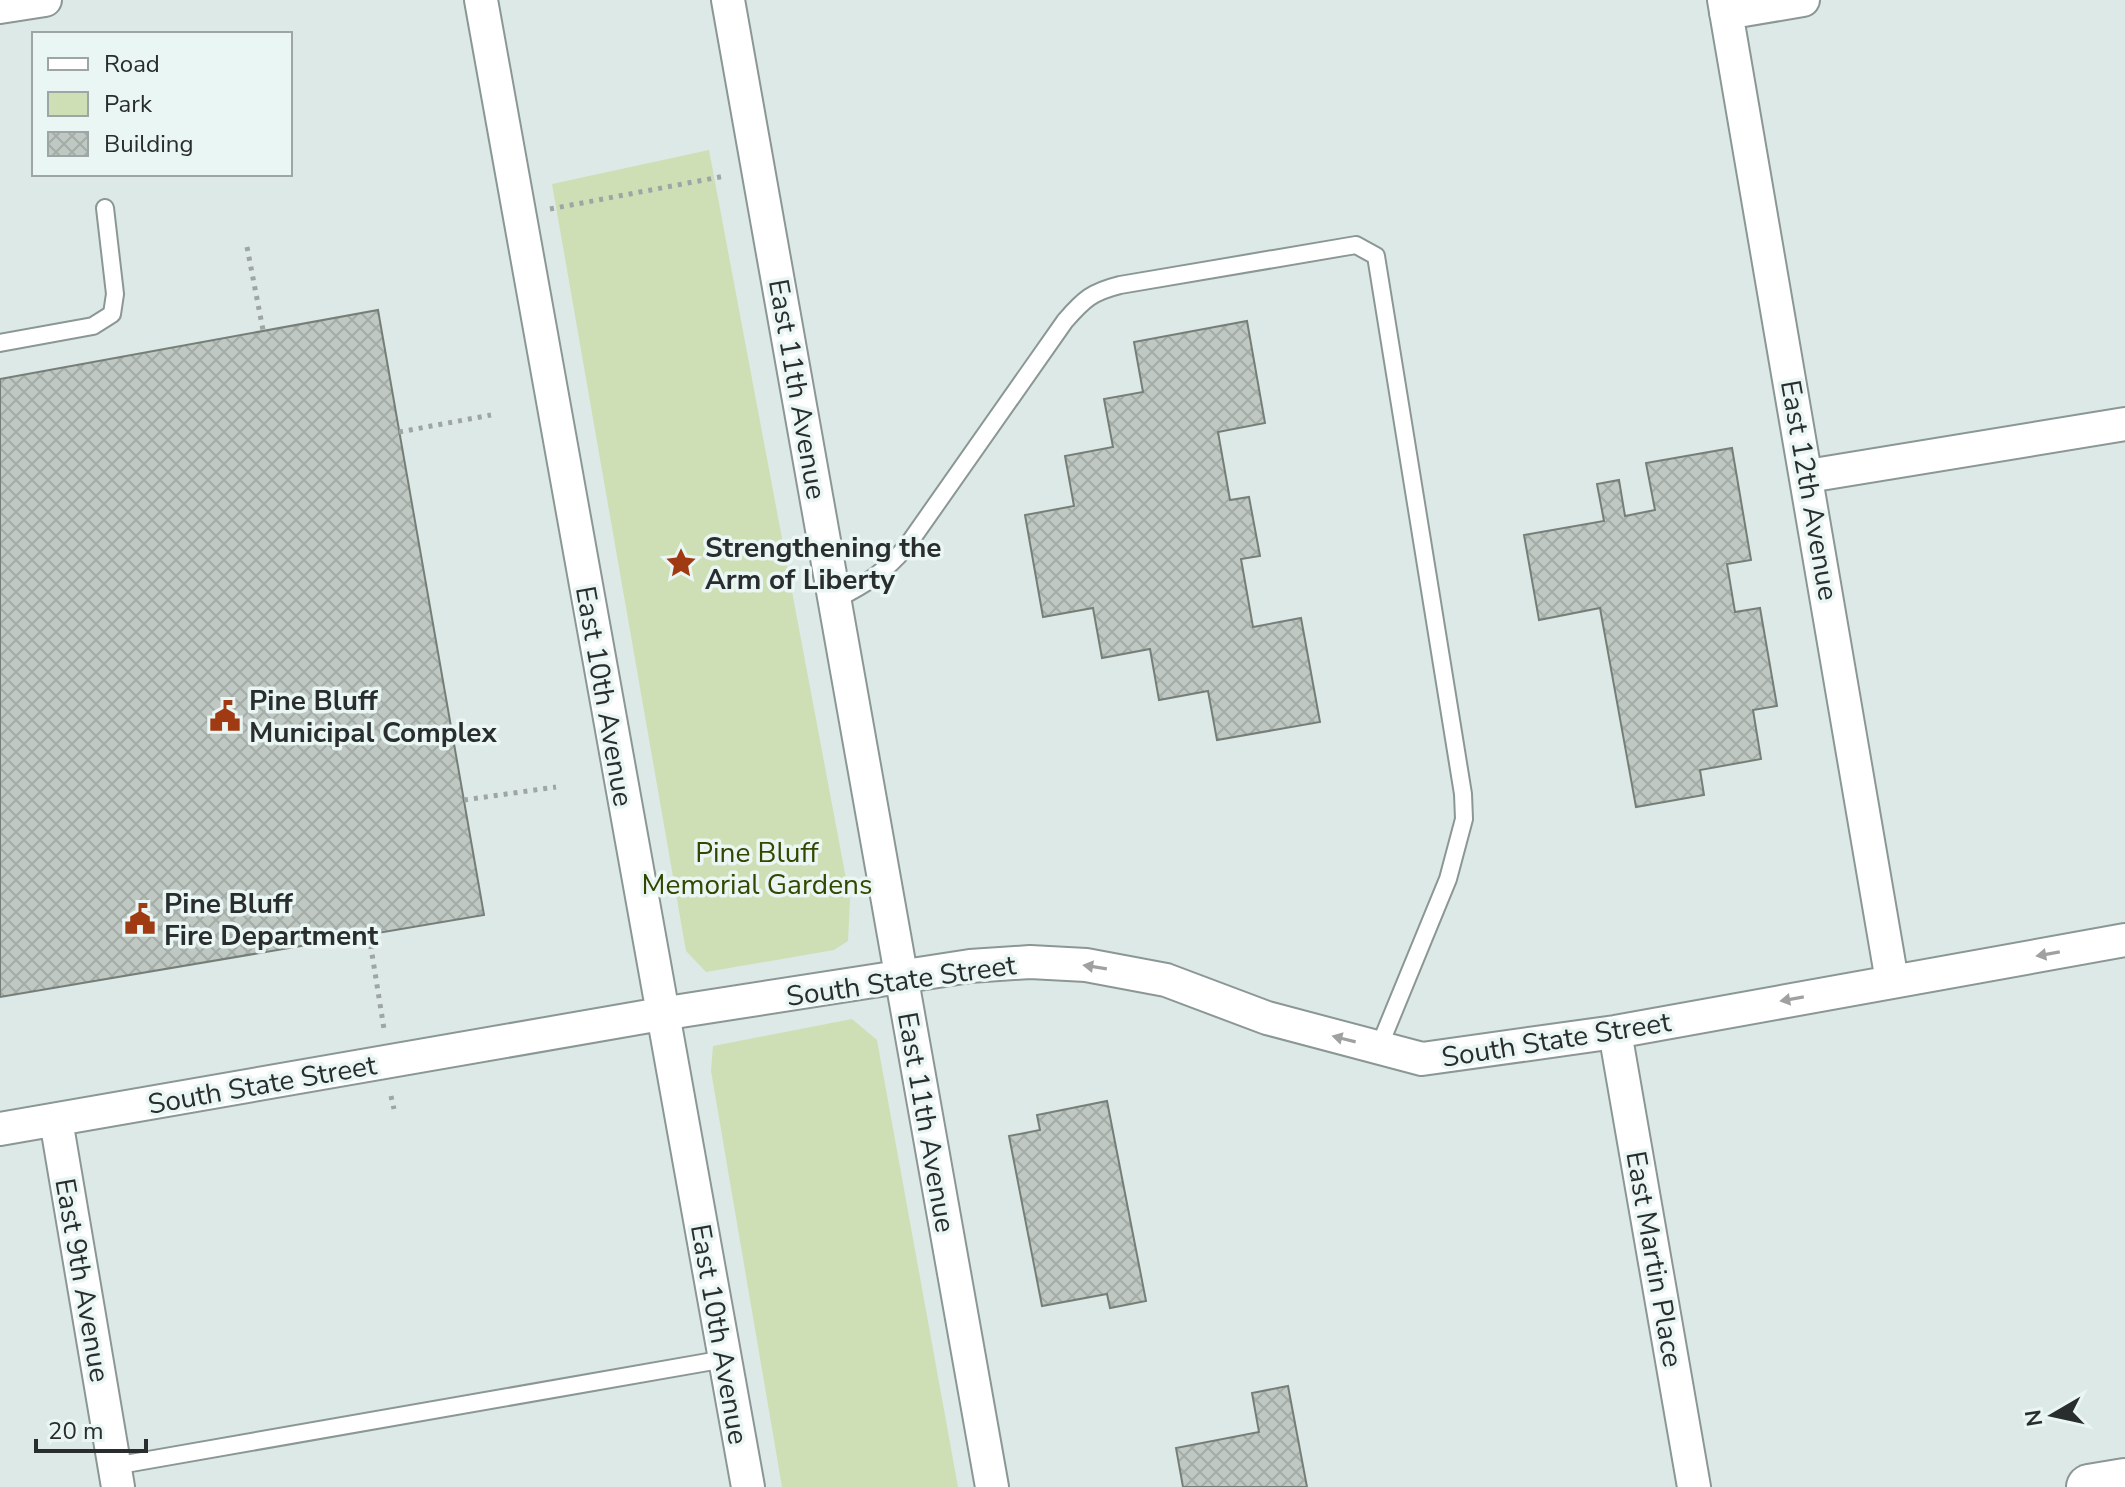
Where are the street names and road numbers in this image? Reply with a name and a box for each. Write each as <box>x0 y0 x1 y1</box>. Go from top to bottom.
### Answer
street label: East 11th Avenue <box>759 276 835 502</box>
street label: East 12th Avenue <box>1771 377 1847 603</box>
street label: East 10th Avenue <box>566 583 642 809</box>
street label: South State Street <box>784 946 1019 1016</box>
street label: South State Street <box>1439 1003 1674 1077</box>
street label: East 11th Avenue <box>888 1009 964 1235</box>
street label: South State Street <box>145 1046 380 1124</box>
street label: East Martin Place <box>1616 1148 1692 1370</box>
street label: East 9th Avenue <box>45 1175 119 1385</box>
street label: East 10th Avenue <box>681 1221 757 1447</box>

